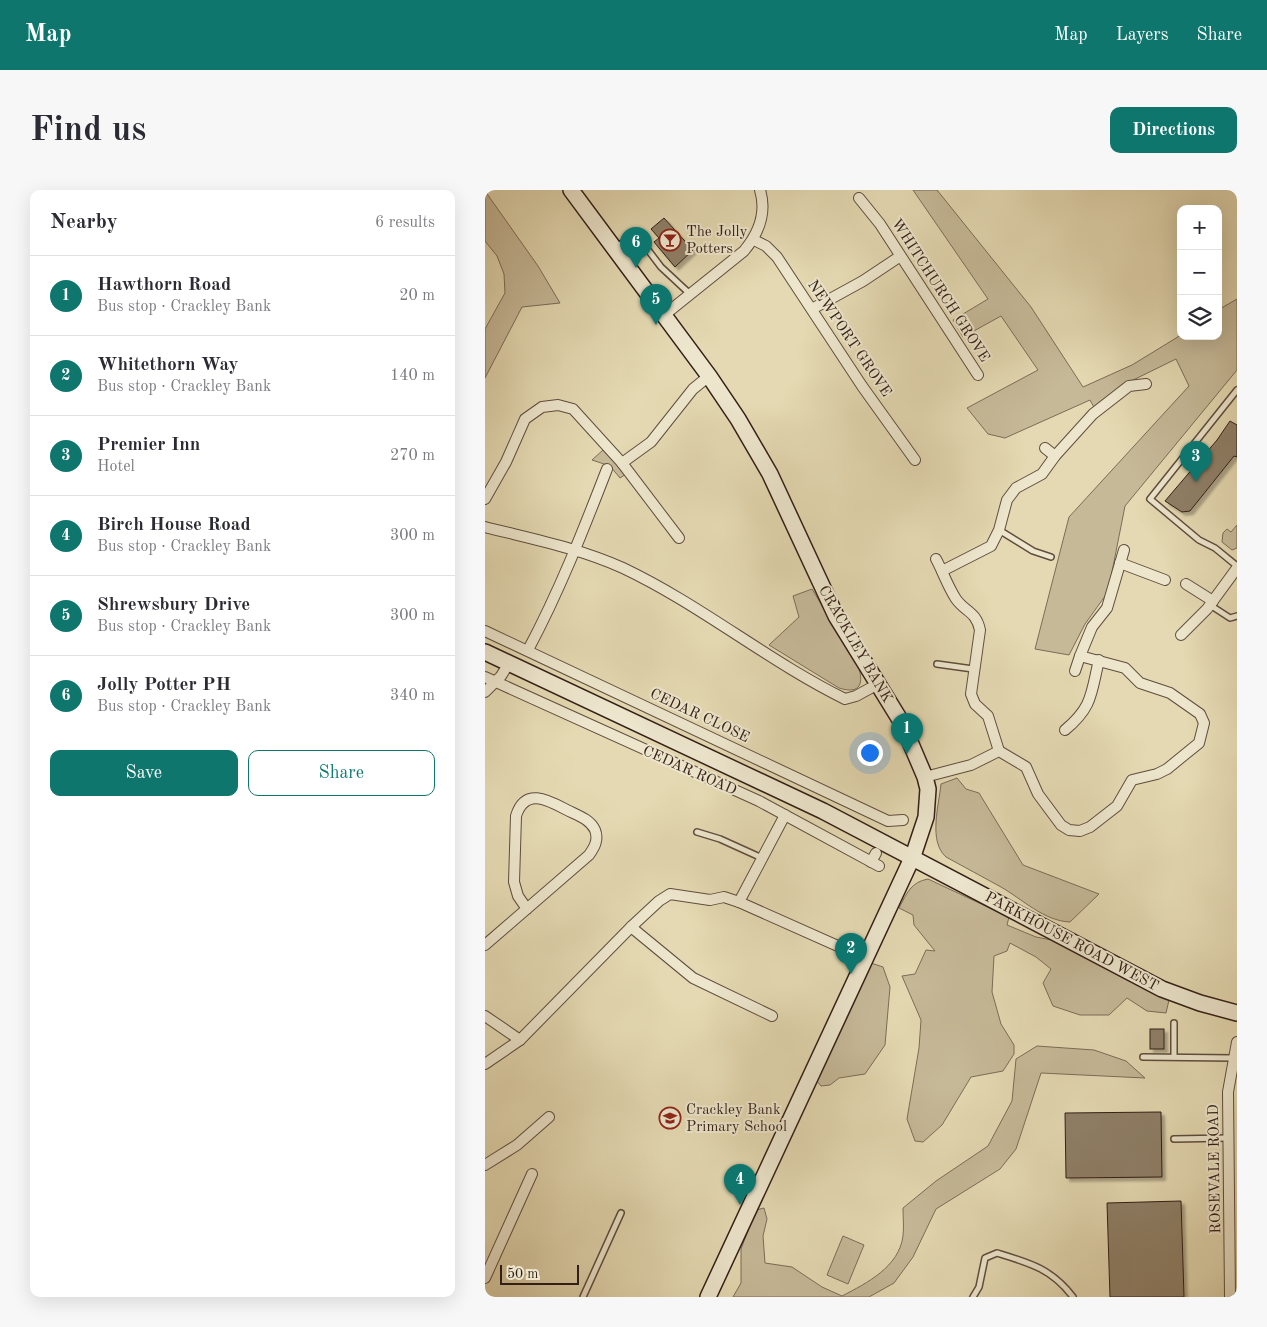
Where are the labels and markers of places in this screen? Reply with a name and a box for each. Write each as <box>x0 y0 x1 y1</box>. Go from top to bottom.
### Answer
place label: The Jolly Potters <box>686 225 748 257</box>
pin: 6 <box>620 227 652 268</box>
bar icon: The Jolly Potters <box>658 228 682 252</box>
pin: 5 <box>640 284 672 325</box>
pin: 3 <box>1180 441 1212 482</box>
pin: 1 <box>891 713 923 754</box>
pin: 2 <box>835 933 867 974</box>
place label: Crackley Bank Primary School <box>686 1103 787 1135</box>
school or university icon: Crackley Bank Primary School <box>658 1106 682 1130</box>
pin: 4 <box>724 1164 756 1205</box>

